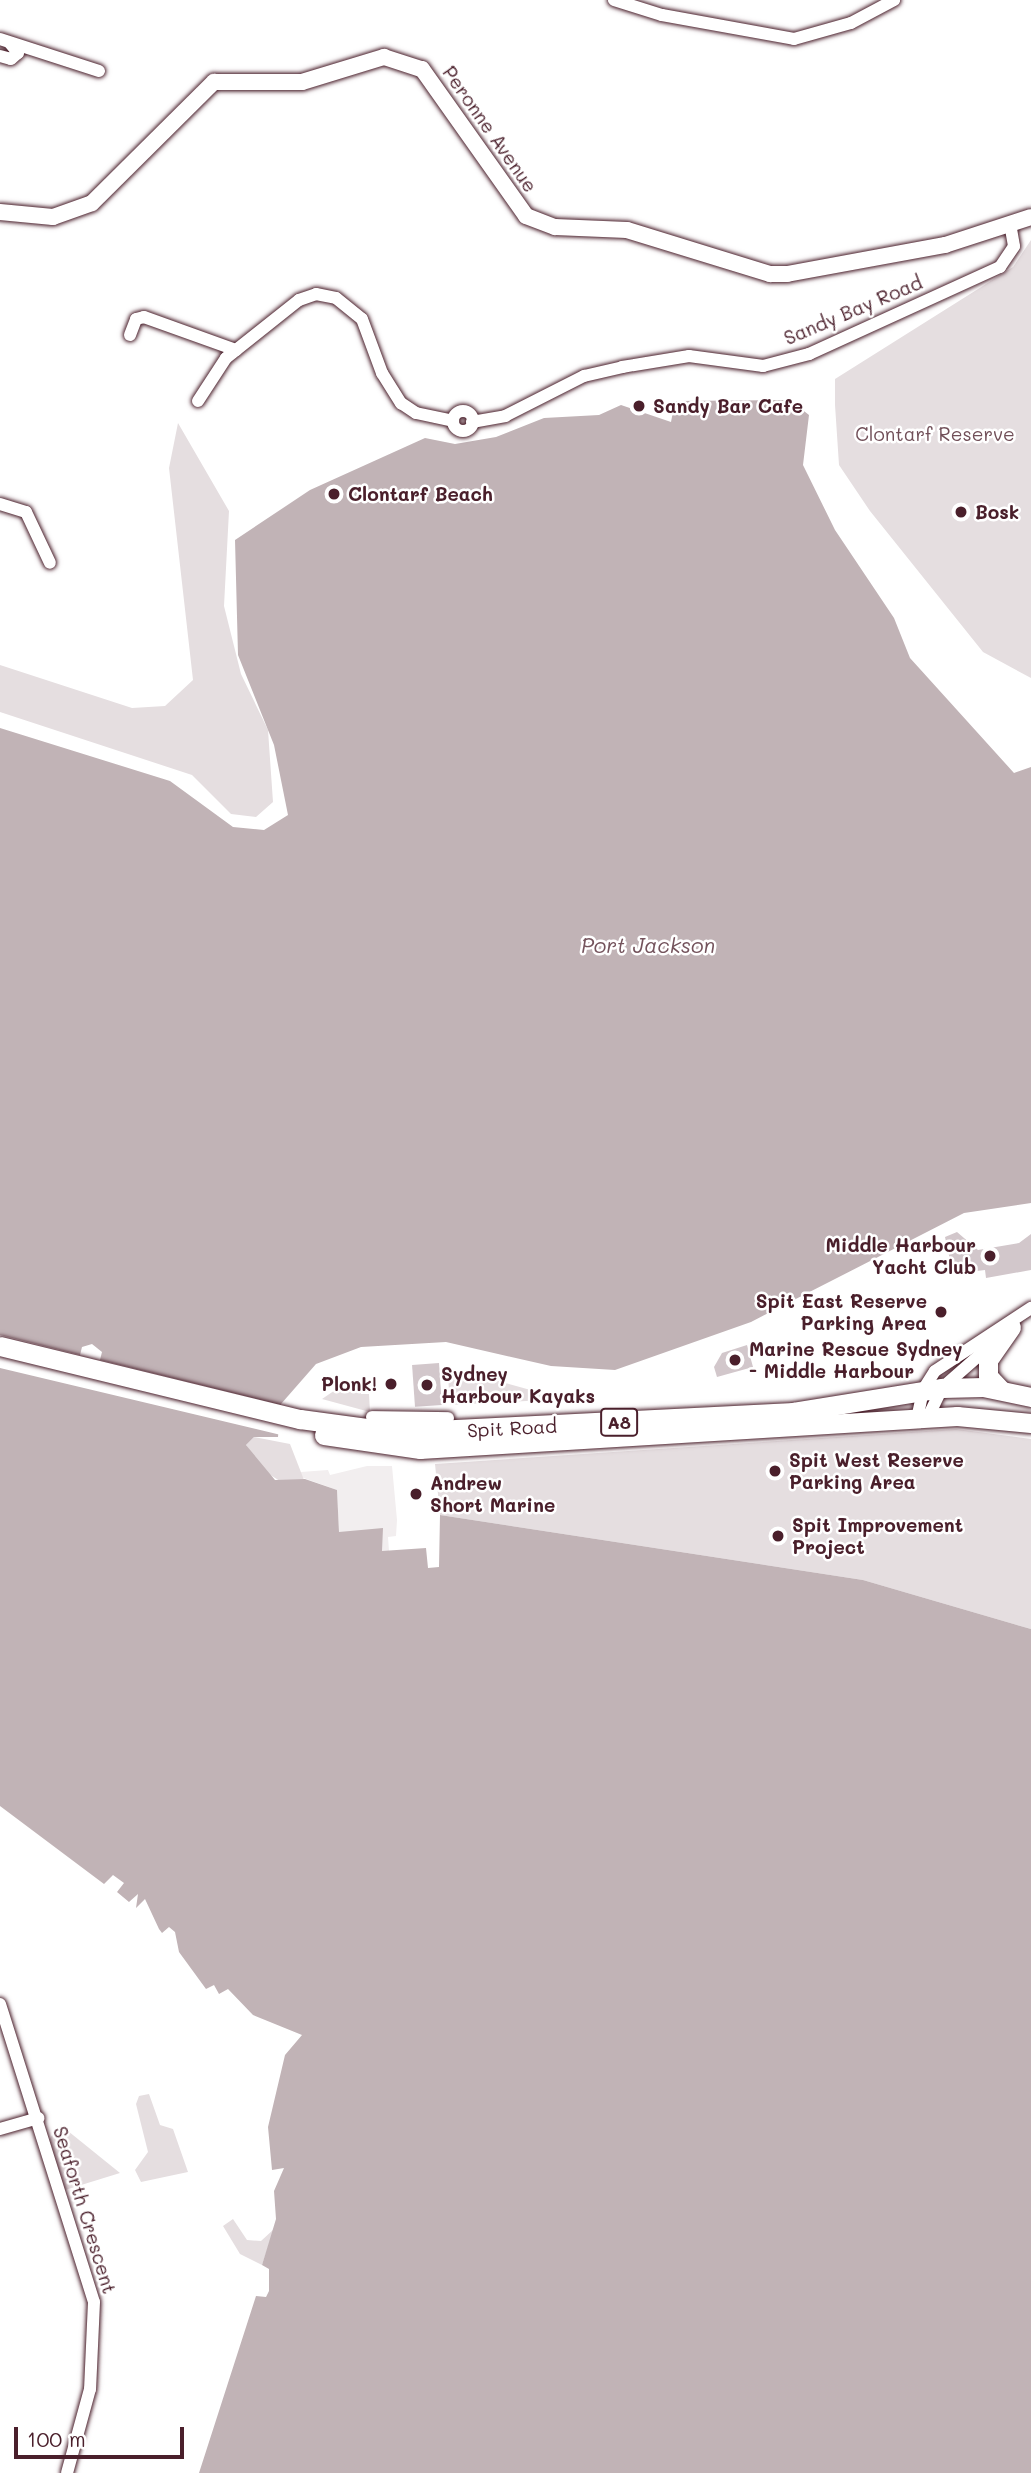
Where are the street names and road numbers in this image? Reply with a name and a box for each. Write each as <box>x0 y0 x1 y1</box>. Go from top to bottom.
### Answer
street label: Peronne Avenue <box>438 62 542 196</box>
street label: Sandy Bay Road <box>780 271 926 349</box>
road number: A8 <box>600 1408 638 1436</box>
street label: Spit Road <box>466 1414 558 1442</box>
street label: Seaforth Crescent <box>49 2124 121 2296</box>

